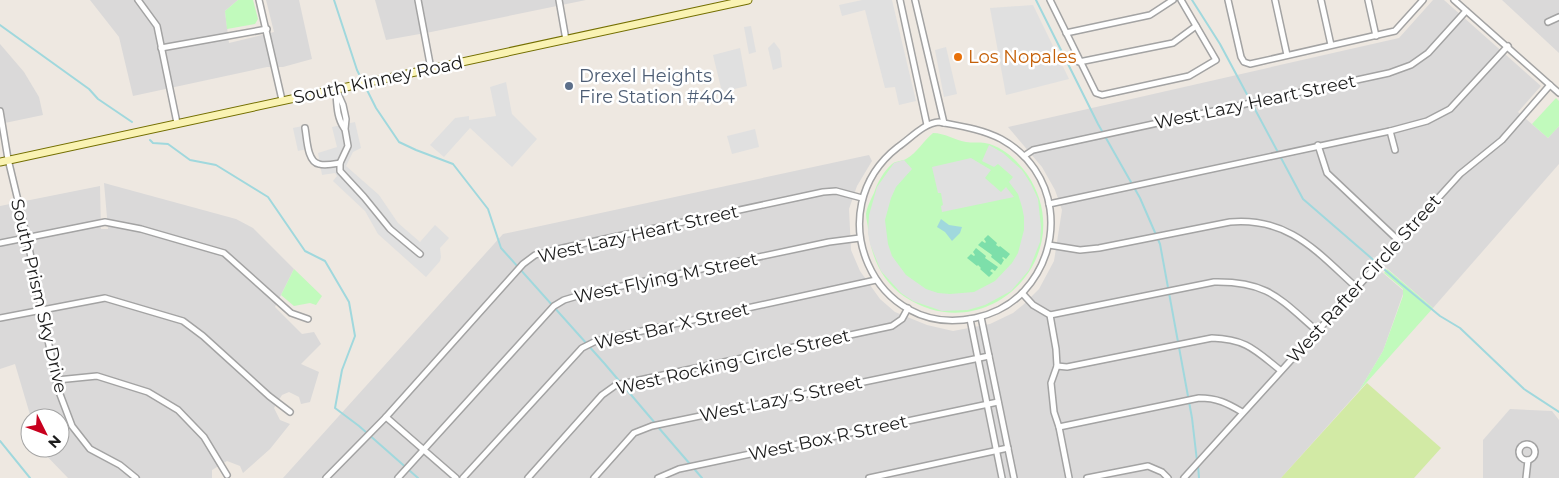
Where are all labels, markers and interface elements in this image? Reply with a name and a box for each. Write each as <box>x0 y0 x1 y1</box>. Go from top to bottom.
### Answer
place label: Los Nopales <box>968 46 1077 68</box>
street label: South Kinney Road <box>291 51 465 109</box>
marker: Los Nopales <box>952 51 964 63</box>
place label: Drexel Heights Fire Station #404 <box>579 65 735 108</box>
street label: West Lazy Heart Street <box>1152 70 1358 134</box>
marker: Drexel Heights Fire Station #404 <box>563 80 575 92</box>
street label: West Rafter Circle Street <box>1282 190 1446 368</box>
street label: South Prism Sky Drive <box>6 197 72 395</box>
street label: West Lazy Heart Street <box>536 200 740 268</box>
street label: West Flying M Street <box>572 248 760 308</box>
street label: West Bar X Street <box>593 298 751 354</box>
street label: West Rocking Circle Street <box>614 324 852 400</box>
street label: West Lazy S Street <box>698 371 864 427</box>
north arrow <box>20 408 70 458</box>
street label: West Box R Street <box>747 410 909 466</box>
text: N <box>44 431 65 452</box>

